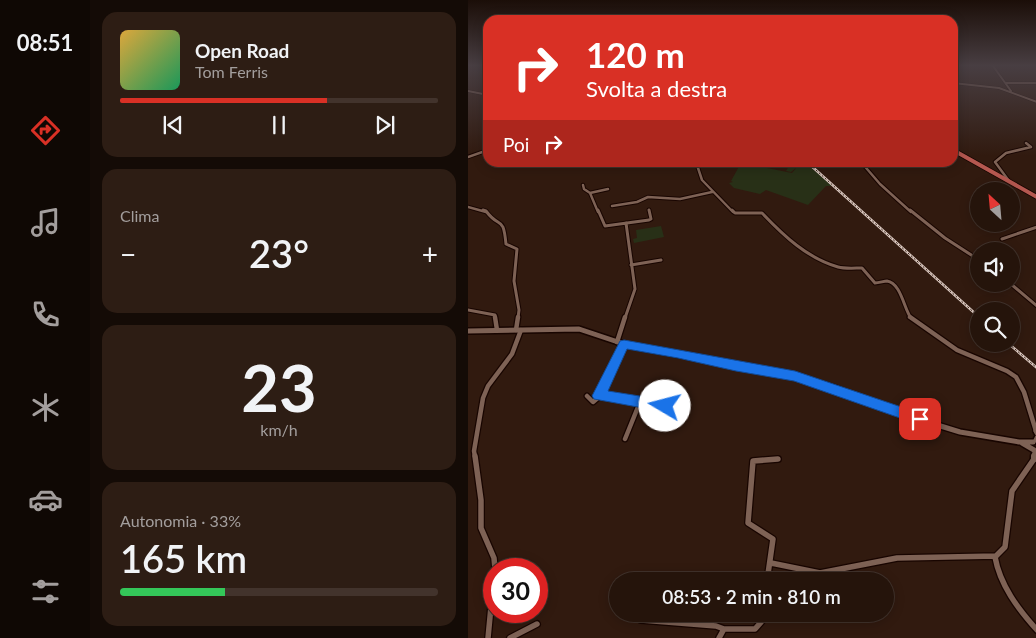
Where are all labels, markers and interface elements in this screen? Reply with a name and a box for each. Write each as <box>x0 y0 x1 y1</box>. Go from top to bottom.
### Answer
text: 08:51 <box>17 29 73 56</box>
text: 120 m <box>586 33 685 75</box>
icon: right <box>503 35 568 100</box>
text: Open Road <box>195 39 289 62</box>
text: Tom Ferris <box>195 62 268 81</box>
text: Svolta a destra <box>586 75 727 102</box>
icon: previous <box>159 111 187 139</box>
icon: pause <box>265 111 293 139</box>
icon: next <box>371 111 399 139</box>
icon: directions <box>28 113 63 148</box>
icon: right <box>539 130 567 158</box>
text: Poi <box>503 133 529 156</box>
north arrow <box>970 182 1020 232</box>
map controls <box>970 182 1020 352</box>
icon: music <box>28 205 63 240</box>
text: Clima <box>120 206 159 225</box>
text: 23° <box>249 230 309 276</box>
text: − <box>120 237 136 271</box>
text: + <box>422 237 438 271</box>
button: sound <box>970 242 1020 292</box>
icon: phone <box>28 297 63 332</box>
button: search <box>970 302 1020 352</box>
text: 23 <box>241 348 317 426</box>
position arrow <box>638 379 690 431</box>
icon: climate <box>28 390 63 425</box>
pin <box>899 398 941 440</box>
icon: arrive <box>906 405 934 433</box>
text: km/h <box>260 420 298 439</box>
icon: car <box>28 482 63 517</box>
text: Autonomia · 33% <box>120 511 241 530</box>
text: 165 km <box>120 535 247 581</box>
speed limit sign: 30 <box>483 558 548 623</box>
icon: filters <box>28 574 63 609</box>
text: 08:53 · 2 min · 810 m <box>662 585 841 608</box>

